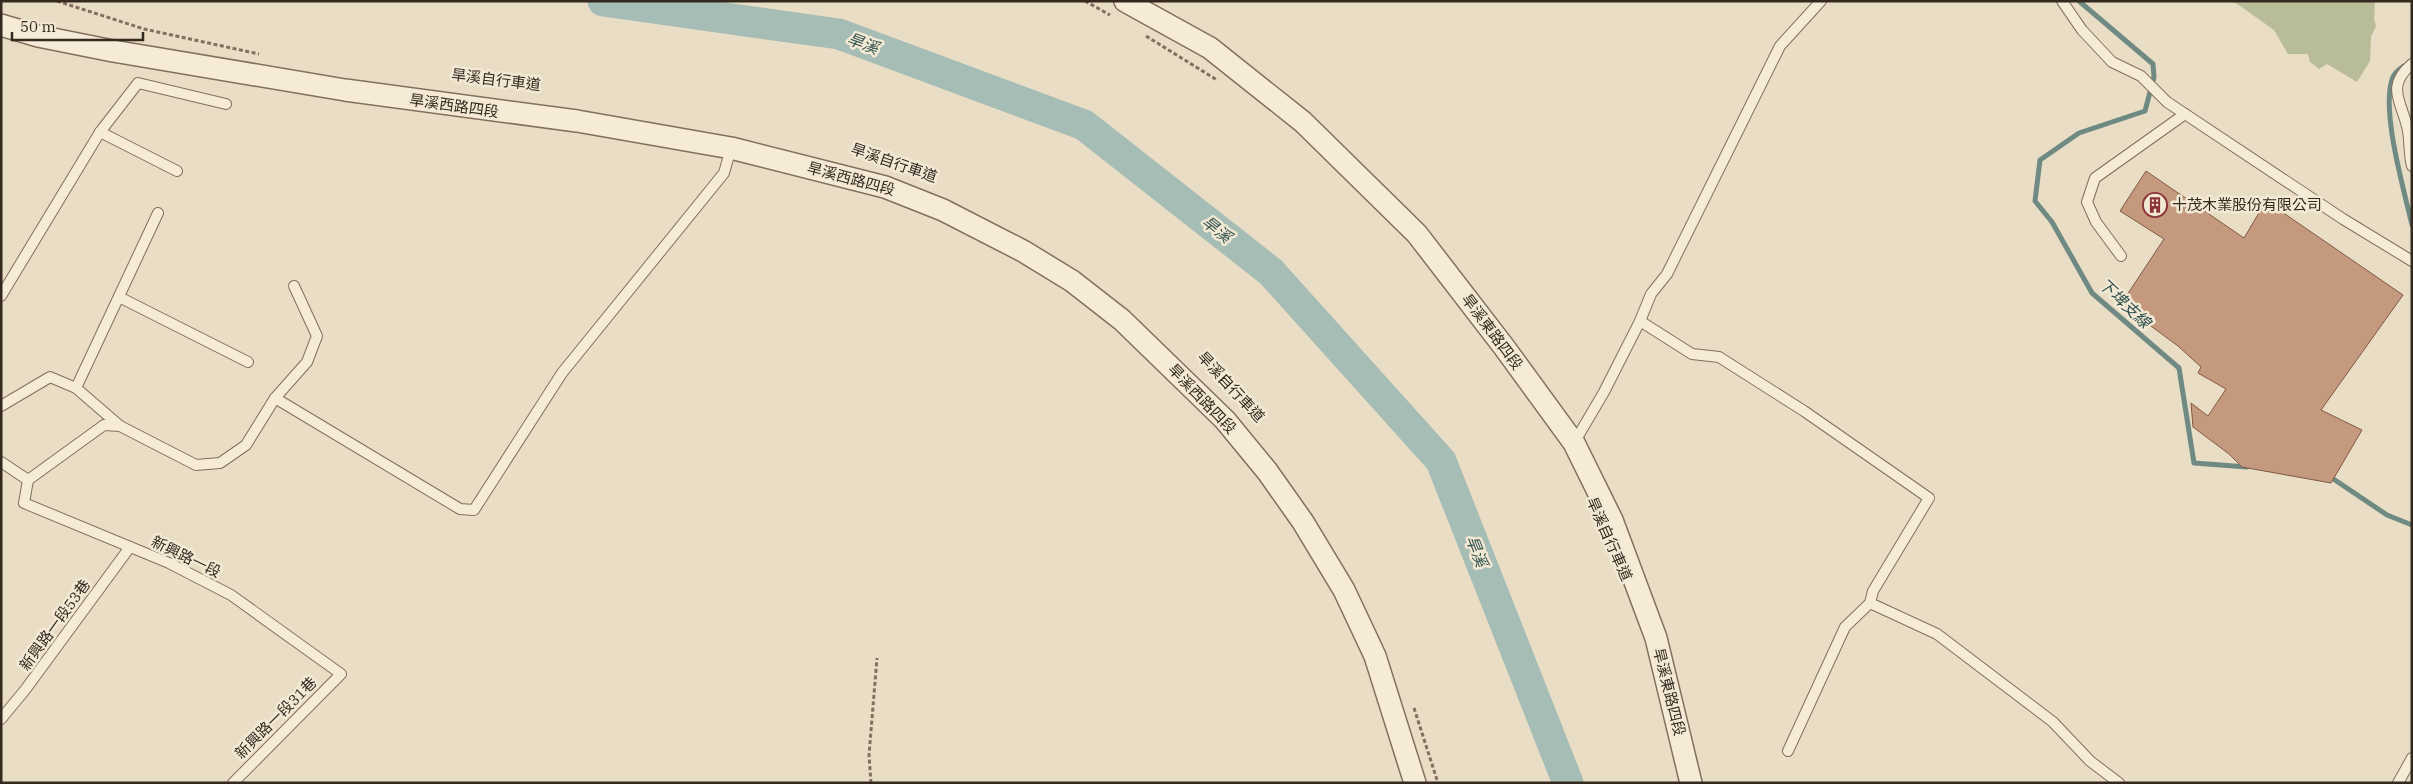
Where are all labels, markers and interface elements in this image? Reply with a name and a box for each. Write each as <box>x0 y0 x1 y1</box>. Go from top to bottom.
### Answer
scale bar <box>12 10 144 42</box>
text: 50 m <box>20 17 56 36</box>
water label: 旱溪 <box>845 28 883 59</box>
street label: 旱溪自行車道 <box>450 65 542 94</box>
street label: 旱溪西路四段 <box>408 90 500 121</box>
street label: 旱溪自行車道 <box>849 139 940 186</box>
street label: 旱溪西路四段 <box>805 158 897 199</box>
building icon: 十茂木業股份有限公司 <box>2142 192 2168 218</box>
place label: 十茂木業股份有限公司 <box>2172 195 2322 214</box>
water label: 旱溪 <box>1198 211 1237 248</box>
water label: 下埤支線 <box>2095 274 2157 333</box>
street label: 旱溪東路四段 <box>1458 290 1527 373</box>
street label: 旱溪自行車道 <box>1194 347 1269 426</box>
street label: 旱溪西路四段 <box>1164 360 1240 438</box>
street label: 旱溪自行車道 <box>1582 494 1636 584</box>
street label: 新興路一段 <box>148 532 224 582</box>
water label: 旱溪 <box>1462 532 1493 571</box>
street label: 新興路一段53巷 <box>15 575 94 674</box>
street label: 旱溪東路四段 <box>1649 646 1690 738</box>
street label: 新興路一段31巷 <box>231 673 321 763</box>

